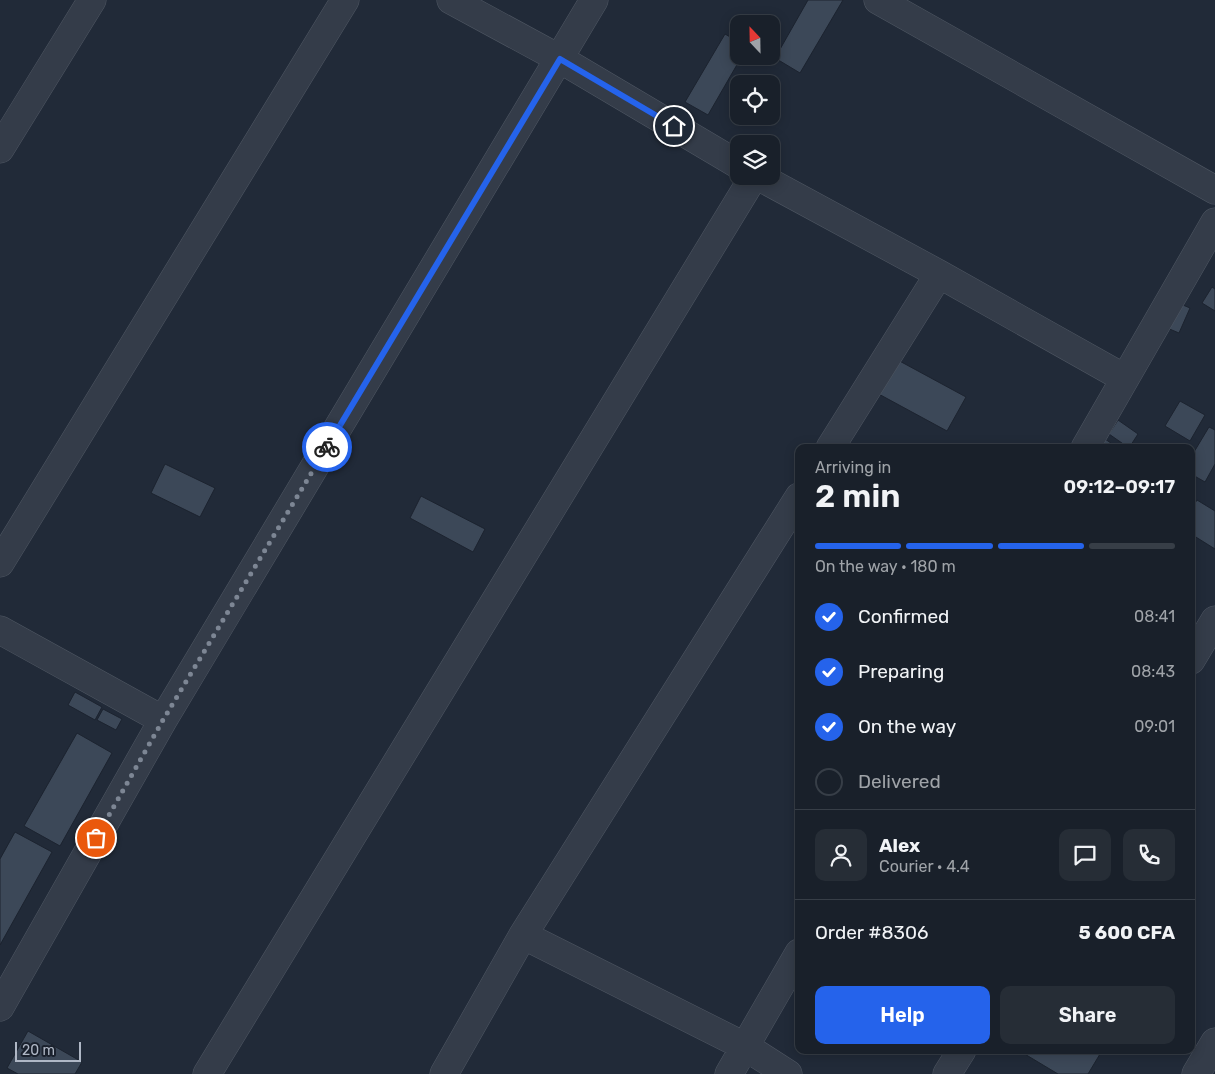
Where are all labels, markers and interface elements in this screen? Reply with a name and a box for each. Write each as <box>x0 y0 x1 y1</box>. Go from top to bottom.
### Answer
north arrow <box>730 15 780 65</box>
map controls <box>730 15 780 185</box>
button: locate <box>730 75 780 125</box>
pin <box>653 105 695 147</box>
icon: home <box>660 112 688 140</box>
button: layers <box>730 135 780 185</box>
courier <box>302 422 352 472</box>
icon: bike <box>313 433 341 461</box>
text: Arriving in <box>815 458 891 477</box>
text: 09:12–09:17 <box>1064 475 1175 498</box>
text: 2 min <box>815 477 900 515</box>
text: On the way · 180 m <box>815 557 956 576</box>
icon: check <box>815 603 843 631</box>
text: Confirmed <box>858 605 949 628</box>
text: 08:41 <box>1134 607 1175 626</box>
icon: check <box>815 658 843 686</box>
text: Preparing <box>858 660 944 683</box>
text: 08:43 <box>1131 662 1175 681</box>
icon: check <box>815 713 843 741</box>
text: On the way <box>858 715 956 738</box>
text: 09:01 <box>1134 717 1175 736</box>
text: Delivered <box>858 770 941 793</box>
pin <box>75 817 117 859</box>
icon: bag <box>82 824 110 852</box>
button: person <box>815 829 867 881</box>
button: chat <box>1059 829 1111 881</box>
button: phone <box>1123 829 1175 881</box>
text: Alex <box>879 834 920 857</box>
text: Courier · 4.4 <box>879 857 970 876</box>
text: Order #8306 <box>815 921 929 944</box>
text: 5 600 CFA <box>1078 921 1175 944</box>
button: Help <box>815 986 990 1044</box>
button: Share <box>1000 986 1175 1044</box>
scale bar <box>15 1039 81 1062</box>
text: 20 m <box>22 1042 55 1059</box>

